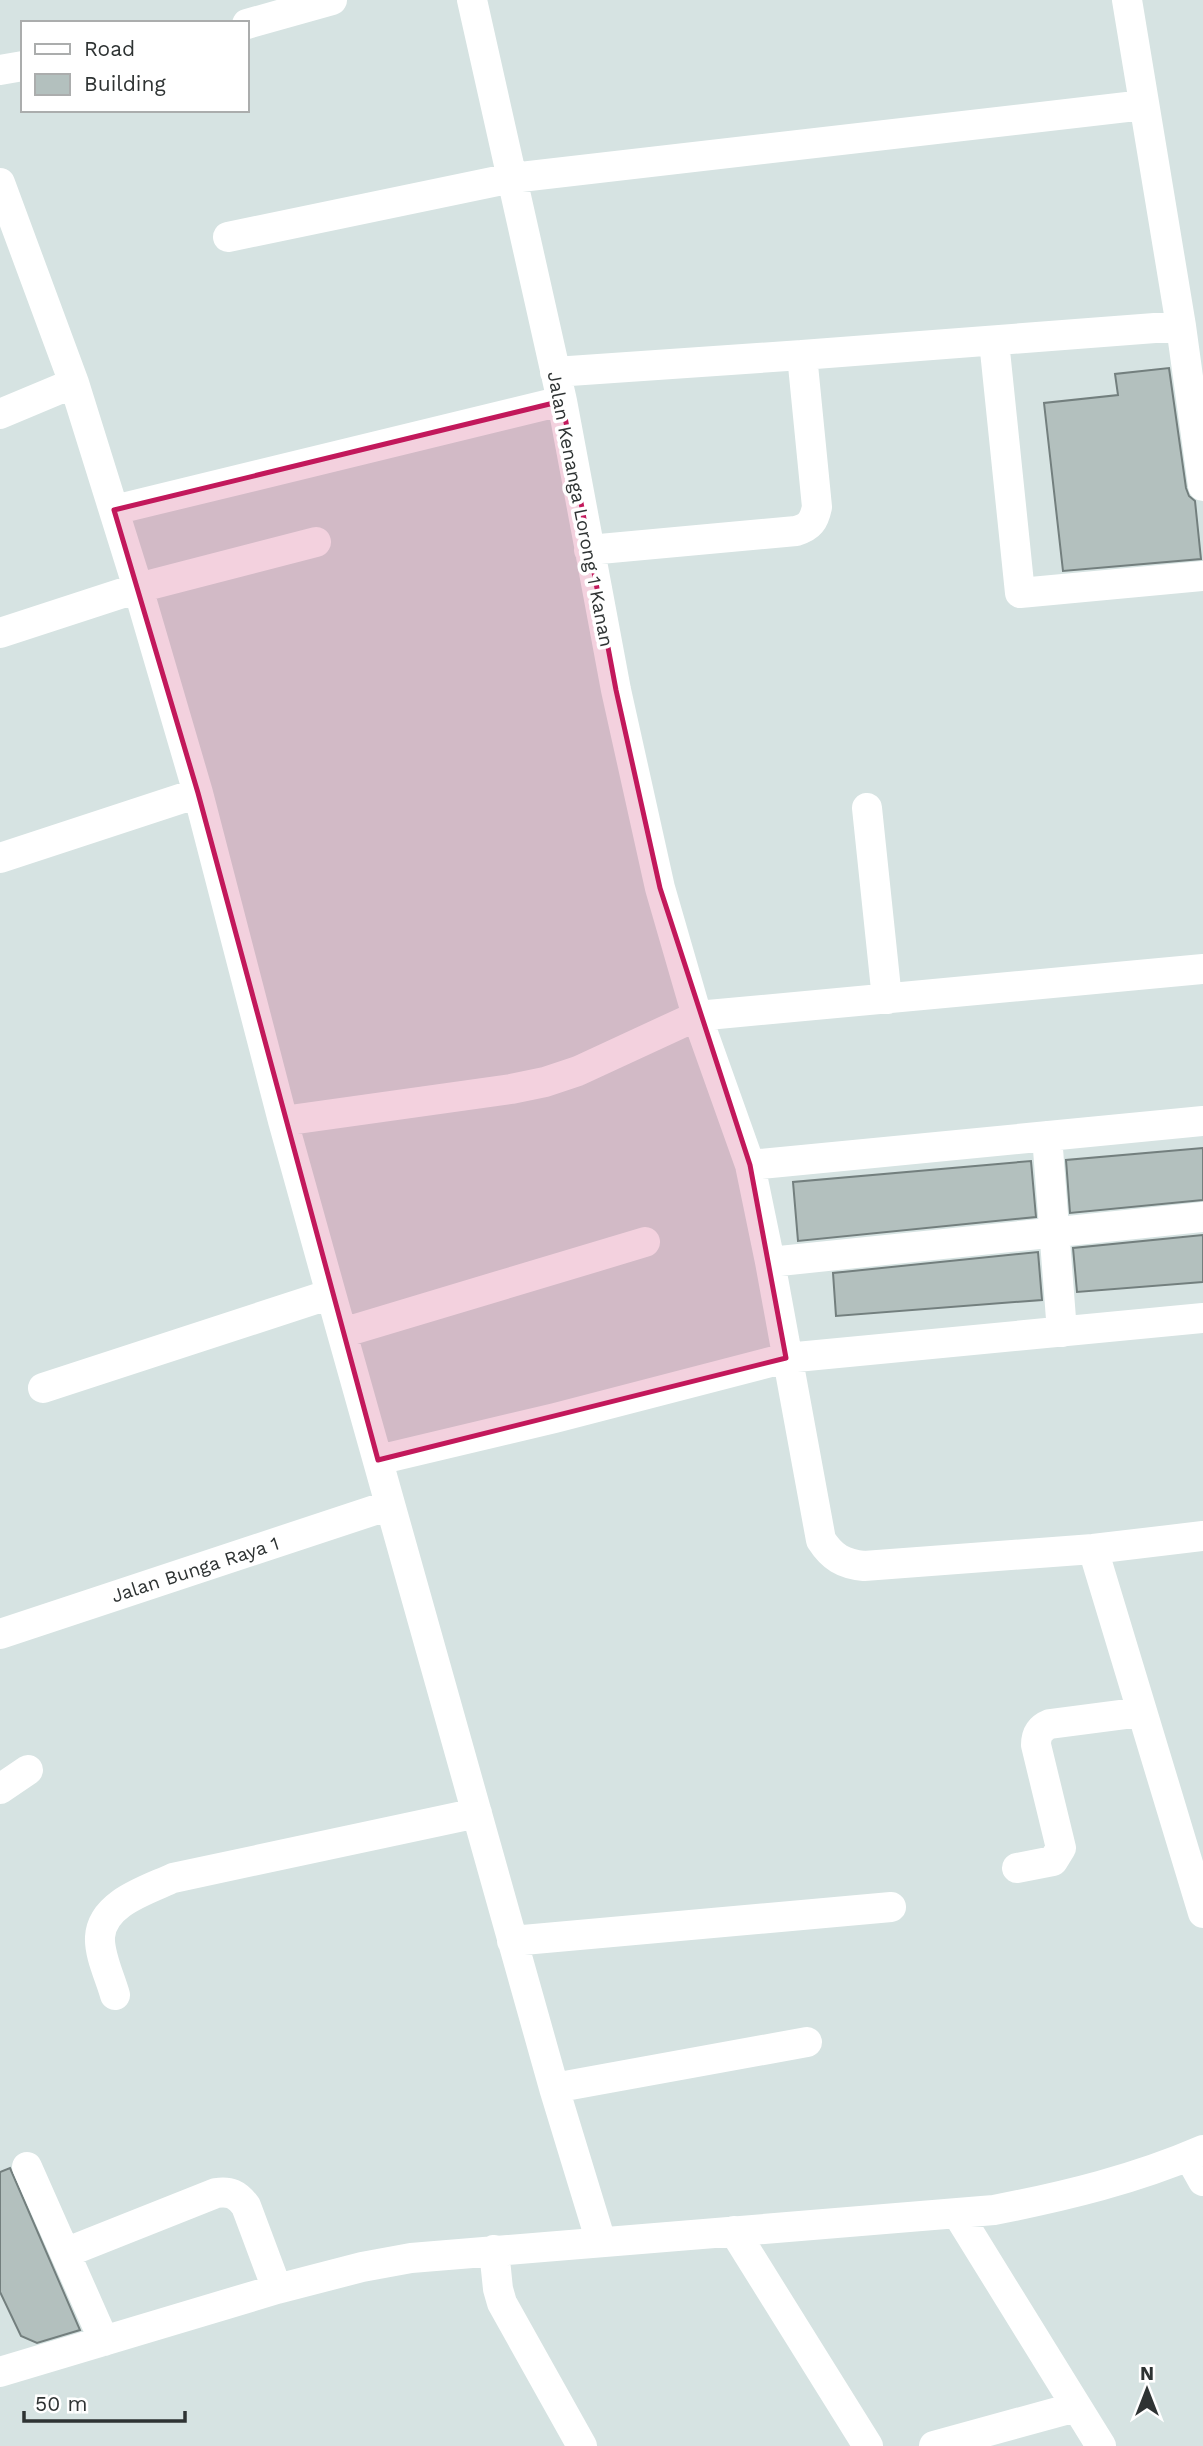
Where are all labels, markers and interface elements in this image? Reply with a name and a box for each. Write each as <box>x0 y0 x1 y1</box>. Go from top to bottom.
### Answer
legend <box>21 21 248 112</box>
text: Road <box>84 36 135 61</box>
text: Building <box>84 71 166 96</box>
street label: Jalan Kenanga Lorong 1 Kanan <box>542 369 619 649</box>
street label: Jalan Bunga Raya 1 <box>108 1531 282 1607</box>
north arrow <box>1112 2355 1182 2425</box>
text: N <box>1140 2362 1154 2385</box>
scale bar <box>24 2380 186 2424</box>
text: 50 m <box>35 2391 87 2416</box>

